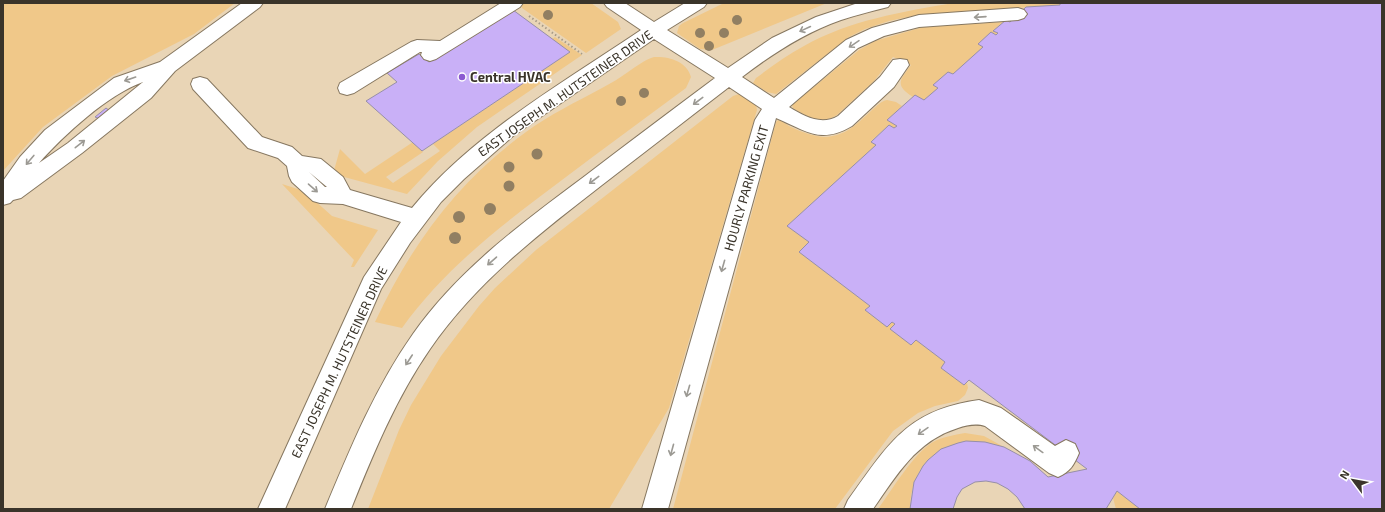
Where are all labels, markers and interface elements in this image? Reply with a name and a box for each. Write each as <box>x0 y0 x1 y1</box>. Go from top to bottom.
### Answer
one-way arrow <box>974 13 987 20</box>
street label: EAST JOSEPH M. HUTSTEINER DRIVE <box>474 26 656 160</box>
one-way arrow <box>799 26 811 33</box>
one-way arrow <box>849 40 860 48</box>
place label: Central HVAC <box>470 69 551 85</box>
marker: Central HVAC <box>457 72 467 82</box>
one-way arrow <box>125 76 137 84</box>
one-way arrow <box>692 97 703 105</box>
street label: HOURLY PARKING EXIT <box>720 123 772 253</box>
one-way arrow <box>75 140 86 149</box>
one-way arrow <box>26 155 35 166</box>
one-way arrow <box>589 176 600 184</box>
one-way arrow <box>308 184 318 193</box>
one-way arrow <box>487 256 498 265</box>
one-way arrow <box>719 260 726 273</box>
street label: EAST JOSEPH M. HUTSTEINER DRIVE <box>287 264 391 460</box>
one-way arrow <box>405 354 413 365</box>
one-way arrow <box>684 385 691 398</box>
one-way arrow <box>918 427 929 435</box>
one-way arrow <box>667 443 675 456</box>
one-way arrow <box>1032 445 1043 453</box>
north arrow <box>1333 460 1373 500</box>
text: N <box>1336 468 1352 481</box>

